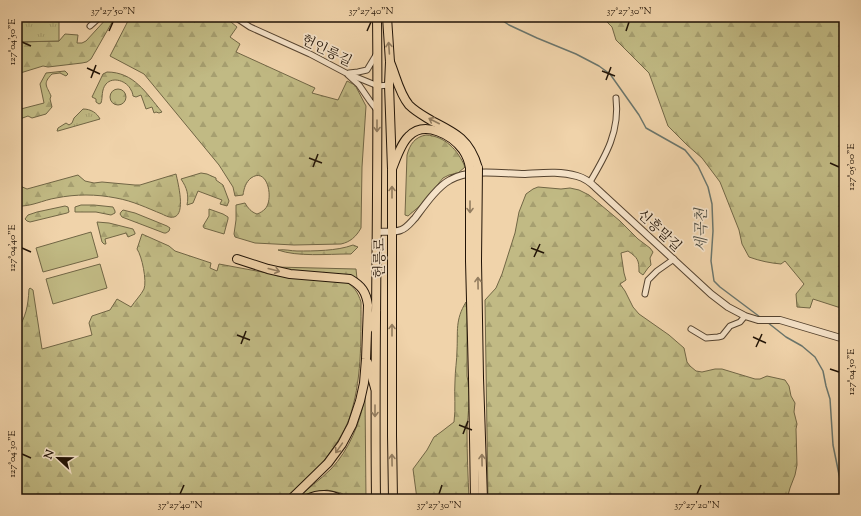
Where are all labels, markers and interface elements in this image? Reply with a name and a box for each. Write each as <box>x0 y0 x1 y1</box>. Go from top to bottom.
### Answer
text: 37°27'50"N <box>91 4 135 19</box>
text: 37°27'40"N <box>348 4 394 19</box>
text: 37°27'30"N <box>606 4 652 19</box>
text: 127°04'50"E <box>5 19 20 65</box>
street label: 헌인릉길 <box>297 31 355 73</box>
one-way arrow <box>386 42 393 55</box>
one-way arrow <box>428 117 440 124</box>
one-way arrow <box>373 119 381 132</box>
text: 127°05'00"E <box>844 144 859 190</box>
one-way arrow <box>388 186 396 199</box>
one-way arrow <box>466 200 474 213</box>
street label: 신흥말길 <box>632 206 685 257</box>
water label: 세곡천 <box>692 207 713 252</box>
text: 127°04'40"E <box>5 224 20 272</box>
street label: 헌릉로 <box>371 237 391 278</box>
one-way arrow <box>267 267 280 274</box>
one-way arrow <box>474 277 482 290</box>
one-way arrow <box>388 324 396 337</box>
text: 127°04'50"E <box>844 349 859 395</box>
one-way arrow <box>371 404 379 417</box>
text: 127°04'30"E <box>5 430 20 478</box>
north arrow <box>38 438 78 478</box>
one-way arrow <box>335 442 343 453</box>
text: N <box>40 447 59 463</box>
one-way arrow <box>388 454 396 467</box>
one-way arrow <box>478 454 485 467</box>
text: 37°27'40"N <box>157 498 203 513</box>
text: 37°27'30"N <box>416 498 462 513</box>
text: 37°27'20"N <box>674 498 720 513</box>

